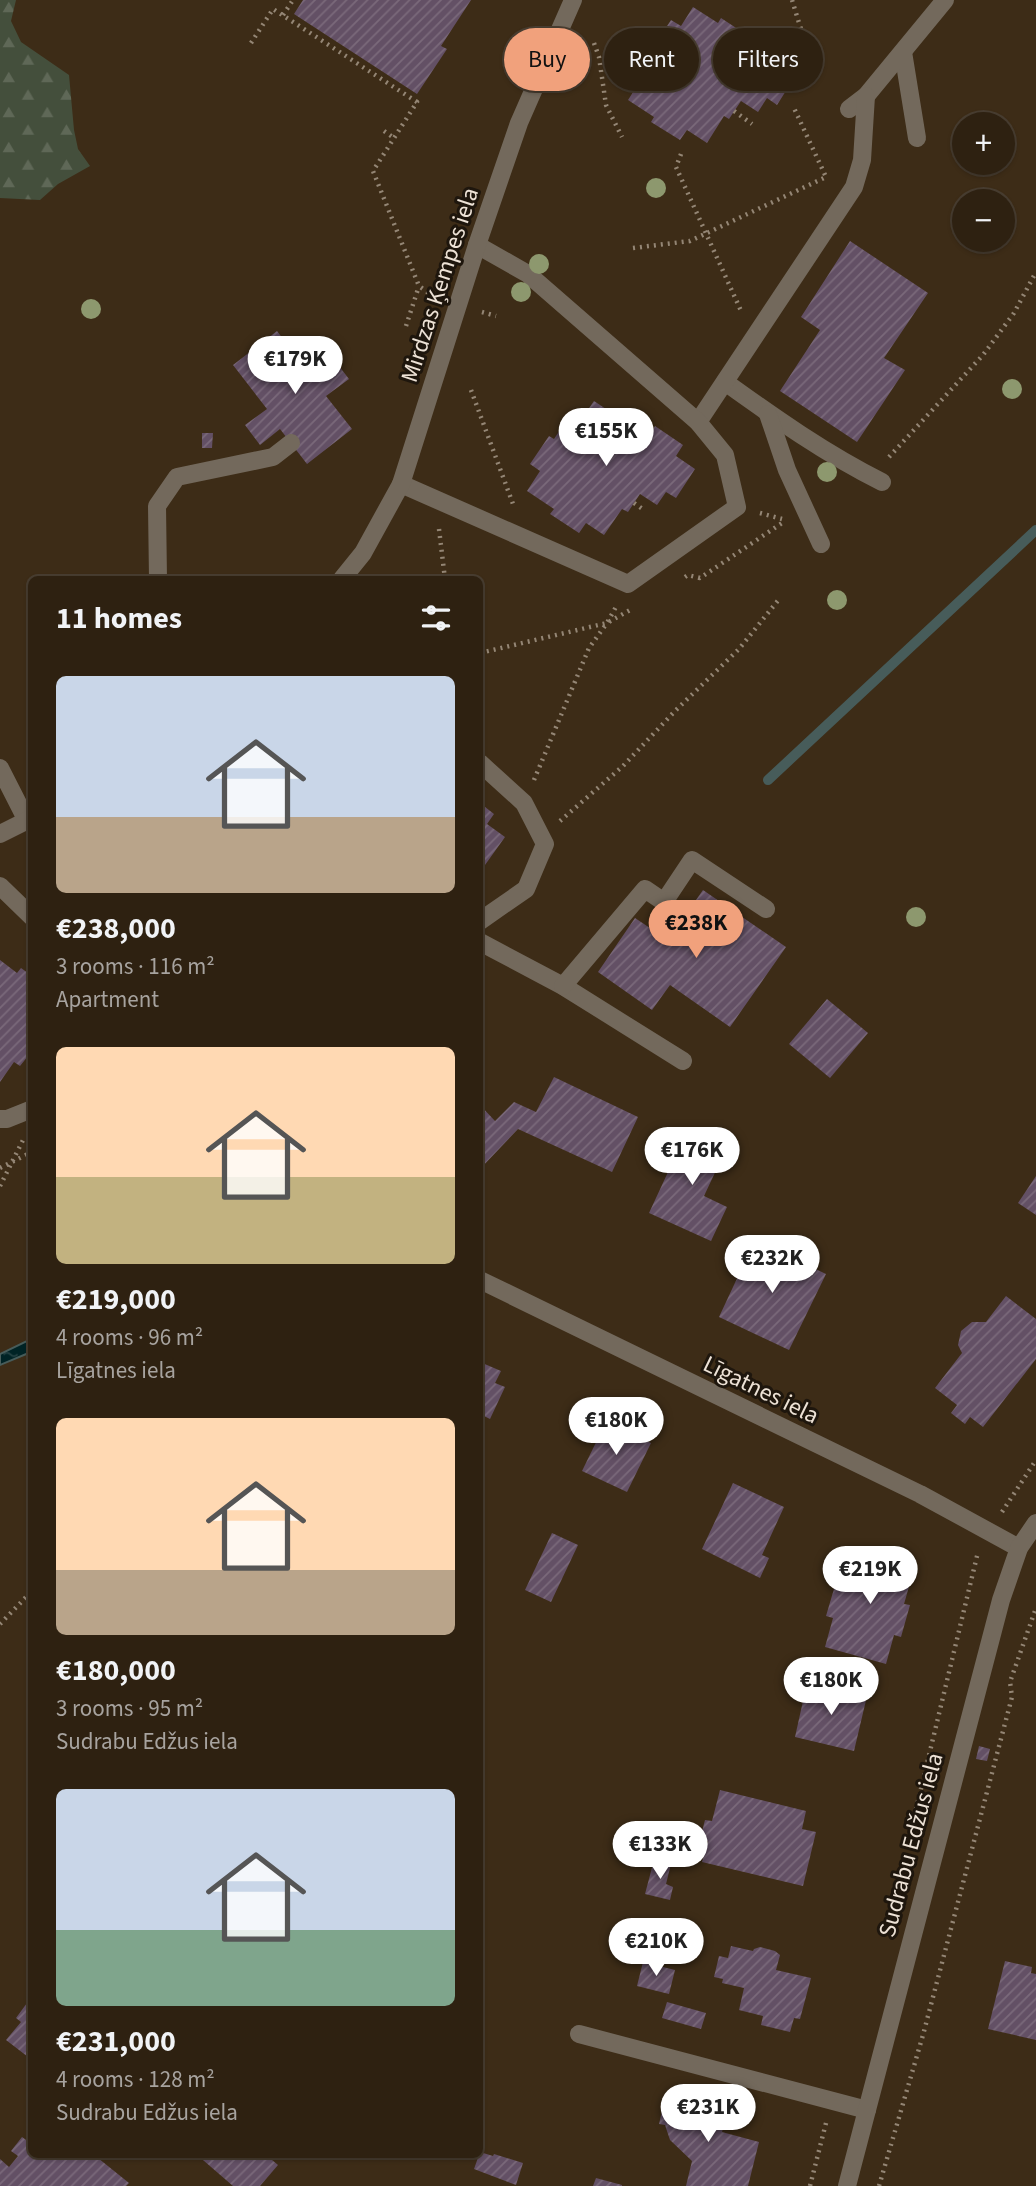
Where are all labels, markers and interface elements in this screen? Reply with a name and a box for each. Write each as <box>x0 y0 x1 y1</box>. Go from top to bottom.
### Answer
chip: Buy <box>504 28 590 91</box>
chip: Rent <box>604 28 699 91</box>
chip: Filters <box>713 28 823 91</box>
map controls <box>952 112 1015 252</box>
button: + <box>952 112 1015 175</box>
street label: Mirdzas Ķempes iela <box>392 183 488 387</box>
button: − <box>952 189 1015 252</box>
pin: €179K <box>246 336 344 396</box>
text: €179K <box>264 342 326 375</box>
pin: €155K <box>557 408 655 468</box>
text: €155K <box>575 414 637 447</box>
text: 11 homes <box>56 597 182 640</box>
icon: filters <box>417 599 455 637</box>
icon: home <box>193 721 319 847</box>
pin: €238K <box>647 900 745 960</box>
text: €238K <box>665 906 727 939</box>
text: €238,000 <box>56 907 176 950</box>
text: 3 rooms · 116 m² <box>56 950 215 983</box>
text: Apartment <box>56 983 159 1016</box>
icon: home <box>193 1092 319 1218</box>
pin: €176K <box>643 1128 741 1187</box>
text: €176K <box>661 1133 723 1166</box>
pin: €232K <box>723 1236 821 1295</box>
text: €232K <box>741 1241 803 1274</box>
text: €219,000 <box>56 1278 176 1321</box>
text: 4 rooms · 96 m² <box>56 1321 203 1354</box>
street label: Līgatnes iela <box>697 1347 825 1433</box>
text: Līgatnes iela <box>56 1354 176 1387</box>
pin: €180K <box>567 1398 665 1457</box>
text: €180K <box>585 1403 647 1436</box>
icon: home <box>193 1463 319 1589</box>
pin: €219K <box>821 1546 919 1606</box>
text: €219K <box>839 1552 901 1585</box>
text: €180,000 <box>56 1649 176 1692</box>
pin: €180K <box>782 1658 880 1717</box>
text: €180K <box>800 1663 862 1696</box>
text: 3 rooms · 95 m² <box>56 1692 203 1725</box>
text: Sudrabu Edžus iela <box>56 1725 238 1758</box>
street label: Sudrabu Edžus iela <box>870 1749 952 1941</box>
pin: €133K <box>611 1822 709 1881</box>
text: €133K <box>629 1827 691 1860</box>
icon: home <box>193 1834 319 1960</box>
pin: €210K <box>607 1918 705 1978</box>
text: €210K <box>625 1924 687 1957</box>
text: €231,000 <box>56 2020 176 2063</box>
text: 4 rooms · 128 m² <box>56 2063 215 2096</box>
pin: €231K <box>659 2084 757 2144</box>
text: €231K <box>677 2090 739 2123</box>
text: Sudrabu Edžus iela <box>56 2096 238 2129</box>

